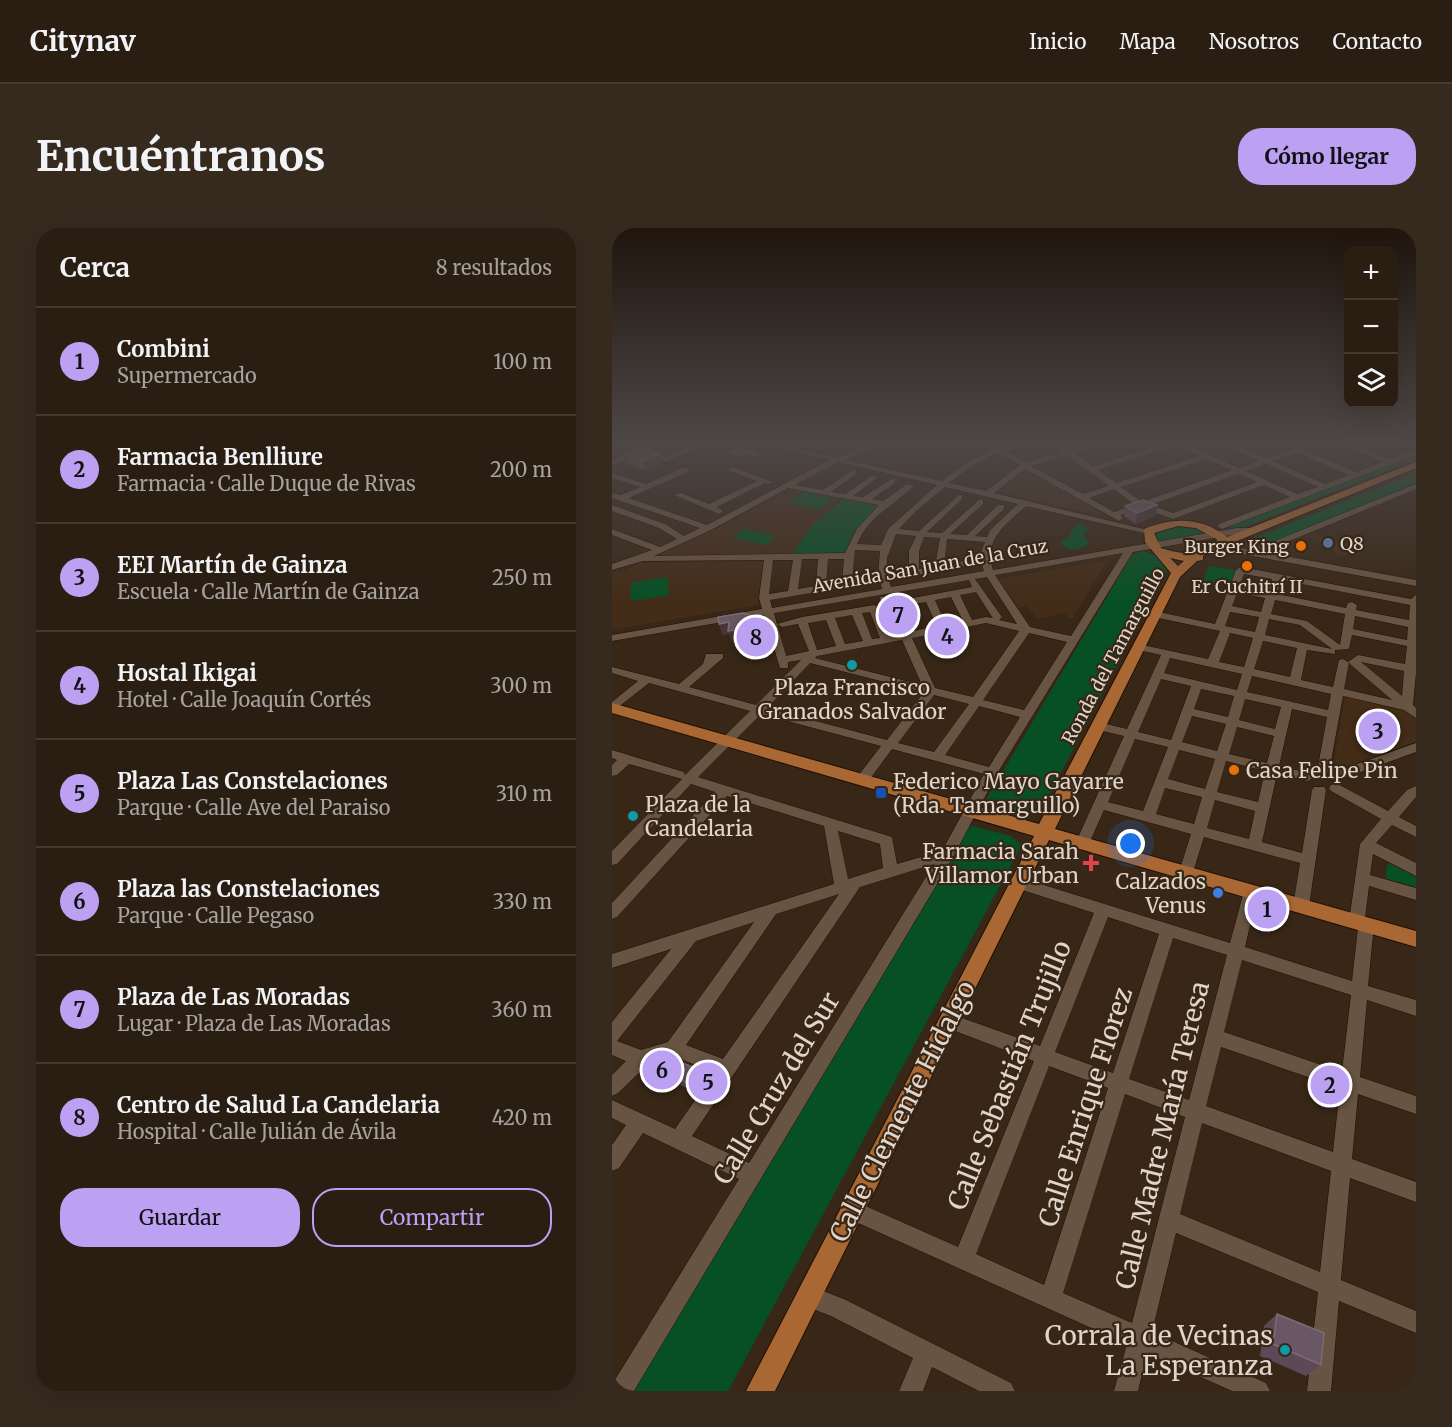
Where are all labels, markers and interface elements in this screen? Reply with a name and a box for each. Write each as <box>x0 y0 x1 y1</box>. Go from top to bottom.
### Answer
text: Citynav <box>30 23 136 59</box>
text: Inicio <box>1029 28 1087 55</box>
text: Mapa <box>1120 28 1176 55</box>
text: Nosotros <box>1209 28 1299 55</box>
text: Contacto <box>1332 28 1422 55</box>
button: Cómo llegar <box>1238 128 1416 185</box>
text: Encuéntranos <box>36 130 325 182</box>
map controls <box>1344 246 1398 408</box>
button: + <box>1344 246 1398 300</box>
text: Cerca <box>60 251 130 284</box>
text: 8 resultados <box>436 255 552 280</box>
button: − <box>1344 300 1398 354</box>
text: Combini <box>117 335 210 363</box>
text: 1 <box>75 349 84 374</box>
text: 100 m <box>493 349 552 374</box>
button: layers <box>1344 354 1398 408</box>
text: Supermercado <box>117 363 257 388</box>
text: Farmacia Benlliure <box>117 443 323 471</box>
text: 2 <box>74 457 85 482</box>
text: 200 m <box>490 457 552 482</box>
text: Farmacia · Calle Duque de Rivas <box>117 471 416 496</box>
place label: Q8 <box>1340 532 1364 555</box>
street label: Avenida San Juan de la Cruz <box>810 534 1050 598</box>
place label: Burger King <box>1184 535 1289 558</box>
marker: Q8 <box>1321 536 1335 550</box>
marker: Burger King <box>1294 539 1308 553</box>
text: EEI Martín de Gainza <box>117 551 348 579</box>
marker: Er Cuchitrí II <box>1240 559 1254 573</box>
street label: Ronda del Tamarguillo <box>1057 564 1169 748</box>
text: 3 <box>74 565 85 590</box>
text: 250 m <box>492 565 552 590</box>
place label: Er Cuchitrí II <box>1191 575 1303 598</box>
text: Escuela · Calle Martín de Gainza <box>117 579 419 604</box>
pin: 7 <box>878 592 918 638</box>
pin: 8 <box>736 614 776 660</box>
pin: 4 <box>928 614 966 658</box>
marker: Plaza Francisco Granados Salvador <box>845 658 859 672</box>
text: Hostal Ikigai <box>117 659 257 687</box>
text: 4 <box>73 673 86 698</box>
text: 300 m <box>490 673 552 698</box>
place label: Plaza Francisco Granados Salvador <box>758 674 946 725</box>
text: Hotel · Calle Joaquín Cortés <box>117 687 371 712</box>
pin: 3 <box>1358 708 1398 754</box>
place label: Casa Felipe Pin <box>1246 757 1398 784</box>
marker: Casa Felipe Pin <box>1227 763 1241 777</box>
text: Plaza Las Constelaciones <box>117 767 388 795</box>
place label: Federico Mayo Gayarre (Rda. Tamarguillo) <box>893 768 1124 819</box>
text: 5 <box>74 781 85 806</box>
text: 310 m <box>496 781 552 806</box>
marker: Federico Mayo Gayarre (Rda. Tamarguillo) <box>874 786 888 800</box>
place label: Plaza de la Candelaria <box>645 791 753 842</box>
text: Parque · Calle Ave del Paraiso <box>117 795 390 820</box>
marker: Plaza de la Candelaria <box>626 809 640 823</box>
your location <box>1116 829 1145 858</box>
place label: Farmacia Sarah Villamor Urban <box>922 838 1079 889</box>
marker: Farmacia Sarah Villamor Urban <box>1084 856 1098 870</box>
place label: Calzados Venus <box>1116 868 1206 919</box>
text: Plaza las Constelaciones <box>117 875 380 903</box>
marker: Calzados Venus <box>1211 886 1225 900</box>
pin: 1 <box>1248 886 1286 932</box>
text: 6 <box>73 889 86 914</box>
text: 330 m <box>493 889 552 914</box>
text: Parque · Calle Pegaso <box>117 903 314 928</box>
street label: Calle Sebastián Trujillo <box>940 935 1078 1215</box>
street label: Calle Clemente Hidalgo <box>822 975 982 1247</box>
street label: Calle Madre María Teresa <box>1108 978 1216 1292</box>
text: Plaza de Las Moradas <box>117 983 350 1011</box>
street label: Calle Enrique Florez <box>1031 983 1139 1231</box>
street label: Calle Cruz del Sur <box>706 986 847 1190</box>
text: 7 <box>74 997 86 1022</box>
text: 360 m <box>491 997 552 1022</box>
text: Lugar · Plaza de Las Moradas <box>117 1011 391 1036</box>
pin: 6 <box>643 1048 682 1092</box>
pin: 5 <box>688 1060 728 1104</box>
pin: 2 <box>1310 1062 1350 1108</box>
text: Centro de Salud La Candelaria <box>117 1091 440 1119</box>
text: 8 <box>73 1105 86 1130</box>
text: 420 m <box>492 1105 552 1130</box>
text: Hospital · Calle Julián de Ávila <box>117 1119 396 1144</box>
button: Guardar <box>60 1188 300 1247</box>
button: Compartir <box>312 1188 552 1247</box>
place label: Corrala de Vecinas La Esperanza <box>1045 1319 1273 1382</box>
marker: Corrala de Vecinas La Esperanza <box>1278 1343 1292 1357</box>

